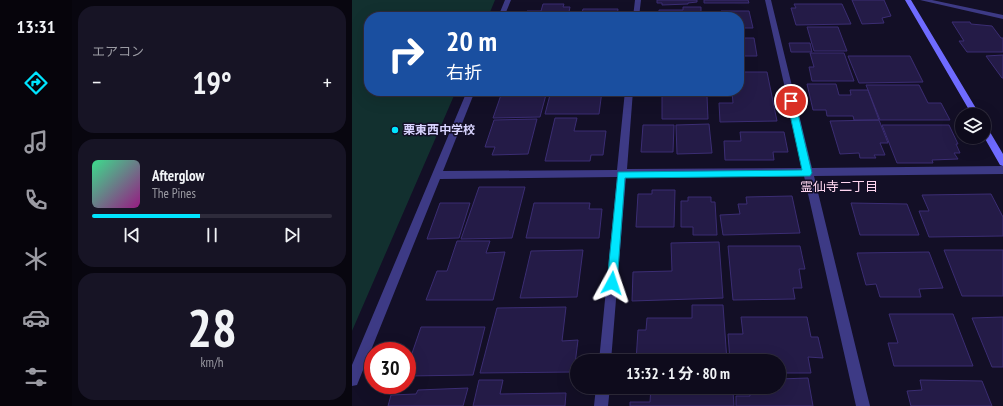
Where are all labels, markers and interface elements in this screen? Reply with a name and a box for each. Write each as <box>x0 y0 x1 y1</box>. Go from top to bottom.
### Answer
text: 13:31 <box>17 15 55 38</box>
text: 20 m <box>446 22 497 59</box>
icon: right <box>380 28 432 80</box>
text: エアコン <box>92 43 144 60</box>
text: 右折 <box>446 61 482 84</box>
text: 19° <box>192 63 232 102</box>
text: − <box>92 68 101 96</box>
text: + <box>323 68 332 96</box>
icon: directions <box>22 69 50 97</box>
pin <box>774 84 808 118</box>
icon: arrive <box>780 90 802 112</box>
map controls <box>955 108 991 144</box>
button: layers <box>955 108 991 144</box>
place label: 栗東西中学校 <box>403 122 475 137</box>
marker: 栗東西中学校 <box>390 125 400 135</box>
icon: music <box>22 128 50 156</box>
text: Afterglow <box>152 166 204 185</box>
district label: 霊仙寺二丁目 <box>800 178 878 195</box>
text: The Pines <box>152 185 196 202</box>
icon: phone <box>22 186 50 214</box>
icon: previous <box>121 224 143 246</box>
icon: pause <box>201 224 223 246</box>
icon: next <box>281 224 303 246</box>
icon: climate <box>22 245 50 273</box>
position arrow <box>591 262 633 304</box>
text: 28 <box>187 294 237 361</box>
icon: car <box>22 304 50 332</box>
speed limit sign: 30 <box>364 342 416 394</box>
text: km/h <box>200 354 224 371</box>
icon: filters <box>22 363 50 391</box>
text: 13:32 · 1 分 · 80 m <box>626 364 730 383</box>

